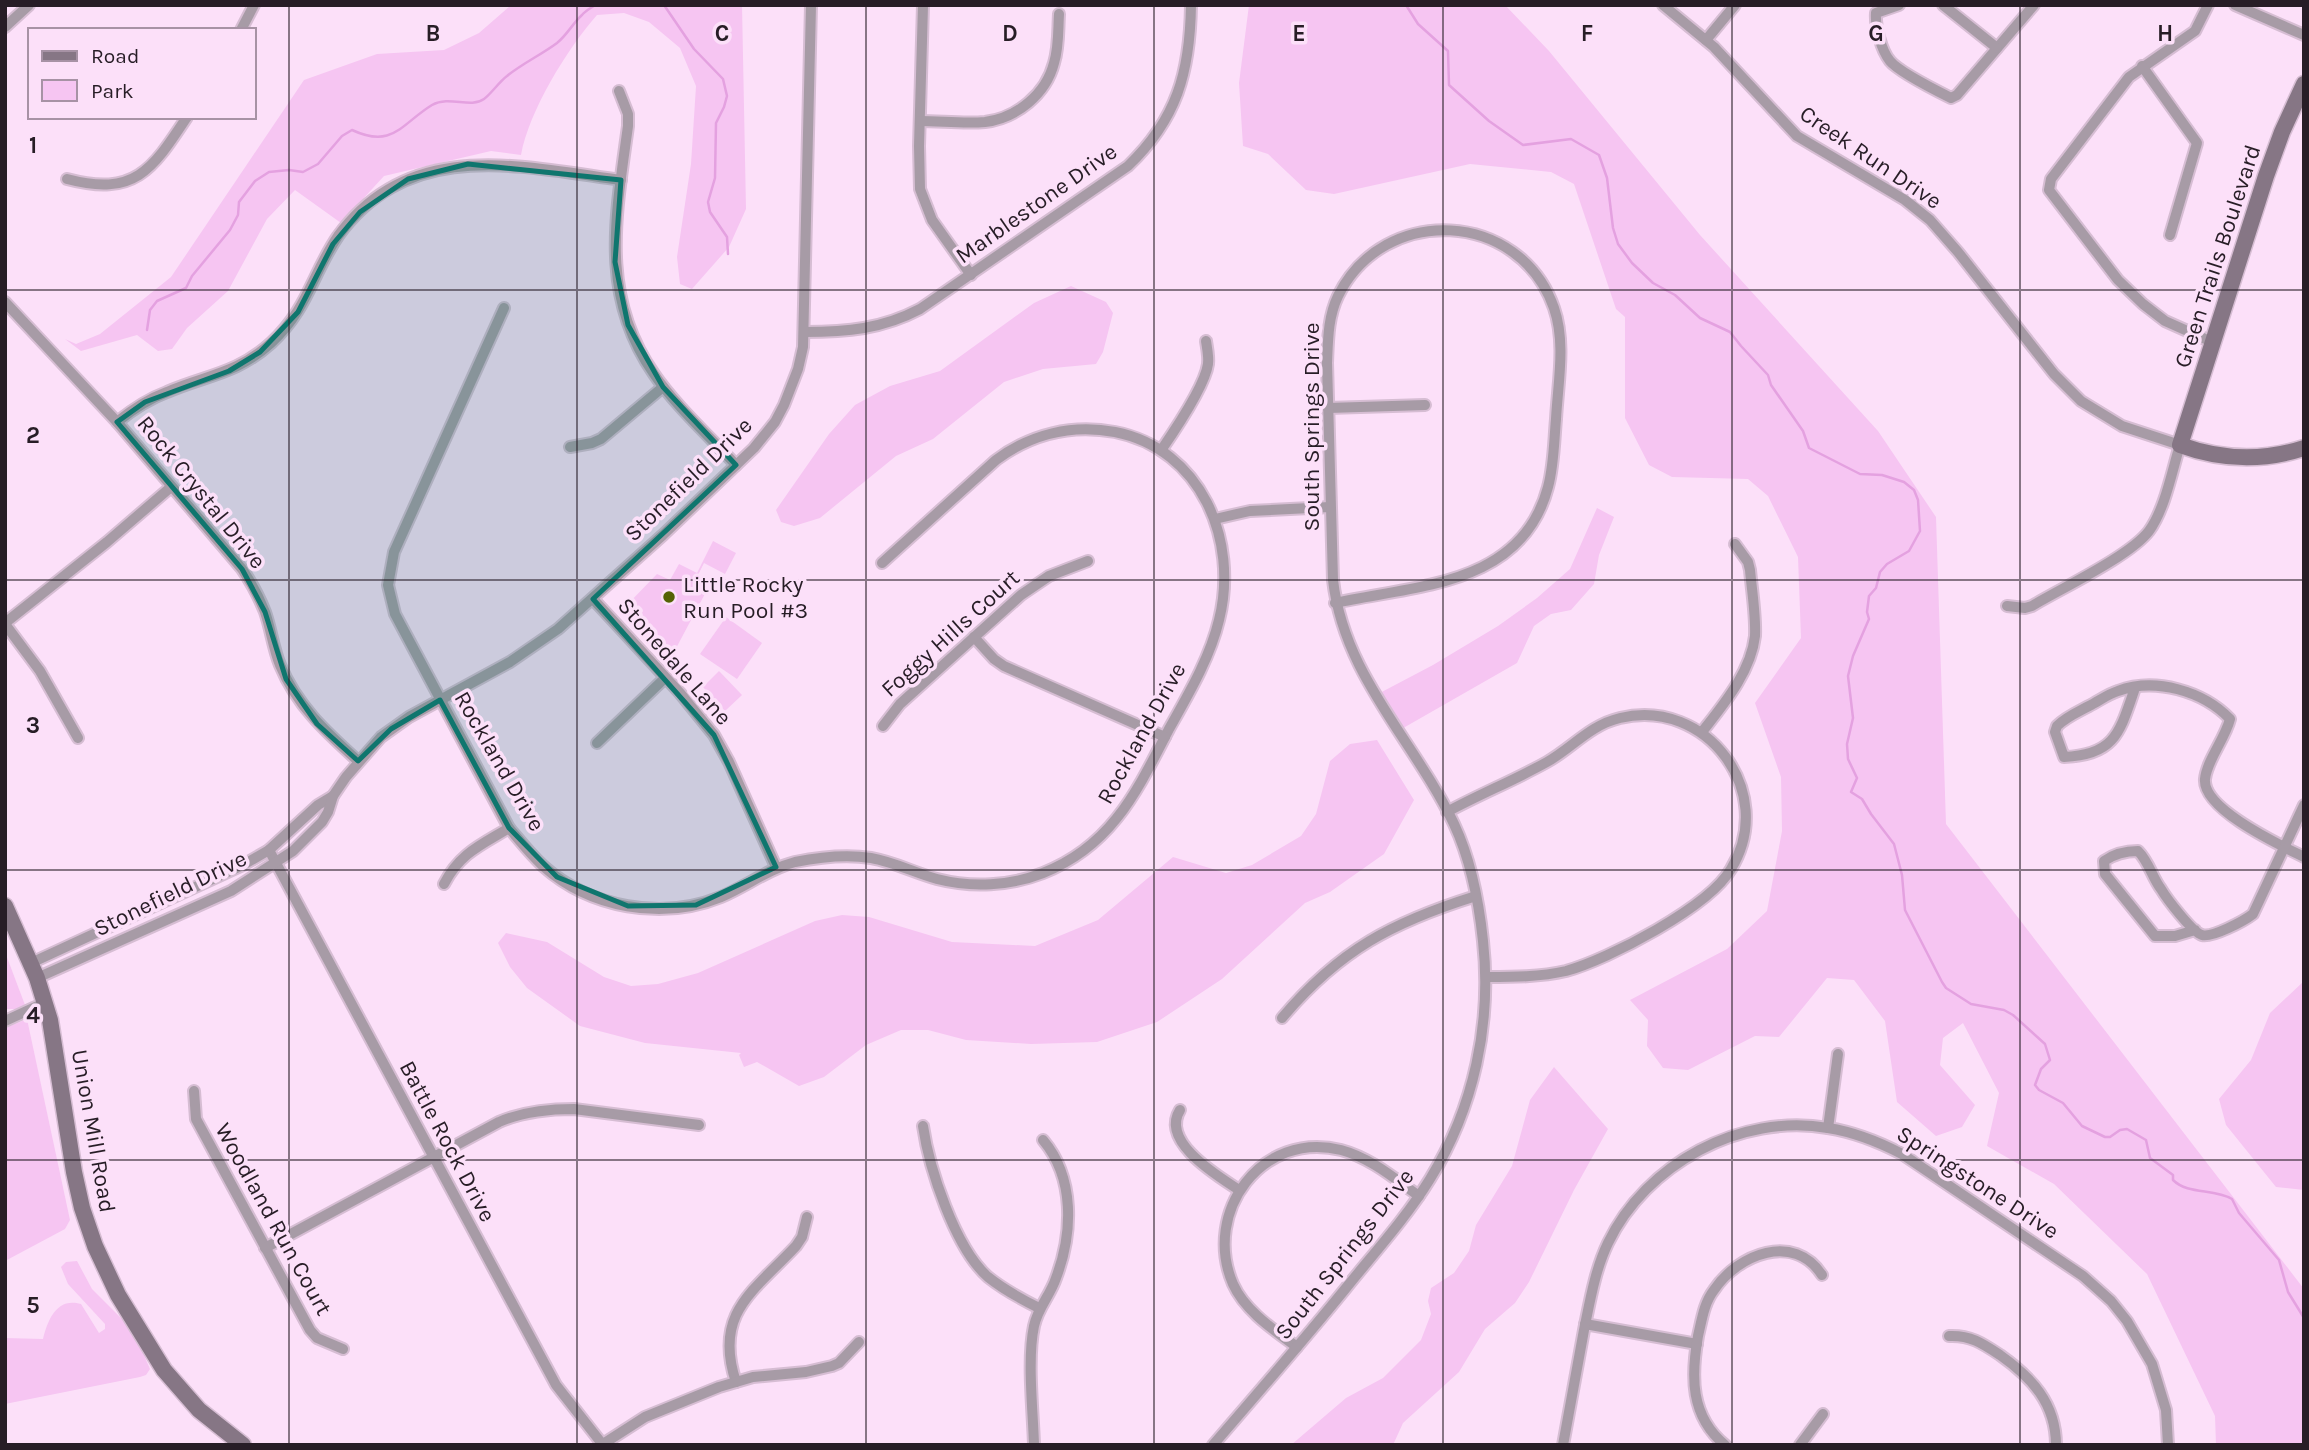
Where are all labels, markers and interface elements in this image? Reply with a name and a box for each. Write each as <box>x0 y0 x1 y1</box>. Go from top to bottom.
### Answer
text: B <box>426 20 440 47</box>
text: C <box>715 20 729 47</box>
text: D <box>1002 20 1018 47</box>
text: E <box>1292 20 1306 47</box>
text: F <box>1581 20 1593 47</box>
text: G <box>1868 20 1884 47</box>
text: H <box>2157 20 2173 47</box>
legend <box>28 28 256 119</box>
text: Road <box>91 44 139 68</box>
text: Park <box>91 79 134 103</box>
street label: Creek Run Drive <box>1795 100 1947 215</box>
text: 1 <box>29 132 37 159</box>
street label: Marblestone Drive <box>951 138 1122 269</box>
street label: Green Trails Boulevard <box>2169 141 2266 371</box>
street label: South Springs Drive <box>1298 322 1325 532</box>
street label: Rock Crystal Drive <box>132 410 272 574</box>
street label: Stonefield Drive <box>619 412 758 547</box>
text: 2 <box>26 422 40 449</box>
street label: Foggy Hills Court <box>876 564 1025 703</box>
place label: Little Rocky Run Pool #3 <box>683 571 808 624</box>
marker: Little Rocky Run Pool #3 <box>661 589 677 605</box>
street label: Stonedale Lane <box>612 592 737 731</box>
street label: Rockland Drive <box>1092 658 1191 809</box>
street label: Rockland Drive <box>449 686 551 836</box>
text: 3 <box>26 712 40 739</box>
street label: Stonefield Drive <box>89 845 251 942</box>
text: 4 <box>26 1002 40 1029</box>
street label: Union Mill Road <box>66 1047 121 1215</box>
street label: Battle Rock Drive <box>394 1056 501 1226</box>
street label: Woodland Run Court <box>209 1118 338 1320</box>
street label: Springstone Drive <box>1892 1120 2064 1245</box>
street label: South Springs Drive <box>1269 1164 1419 1345</box>
text: 5 <box>26 1292 40 1319</box>

